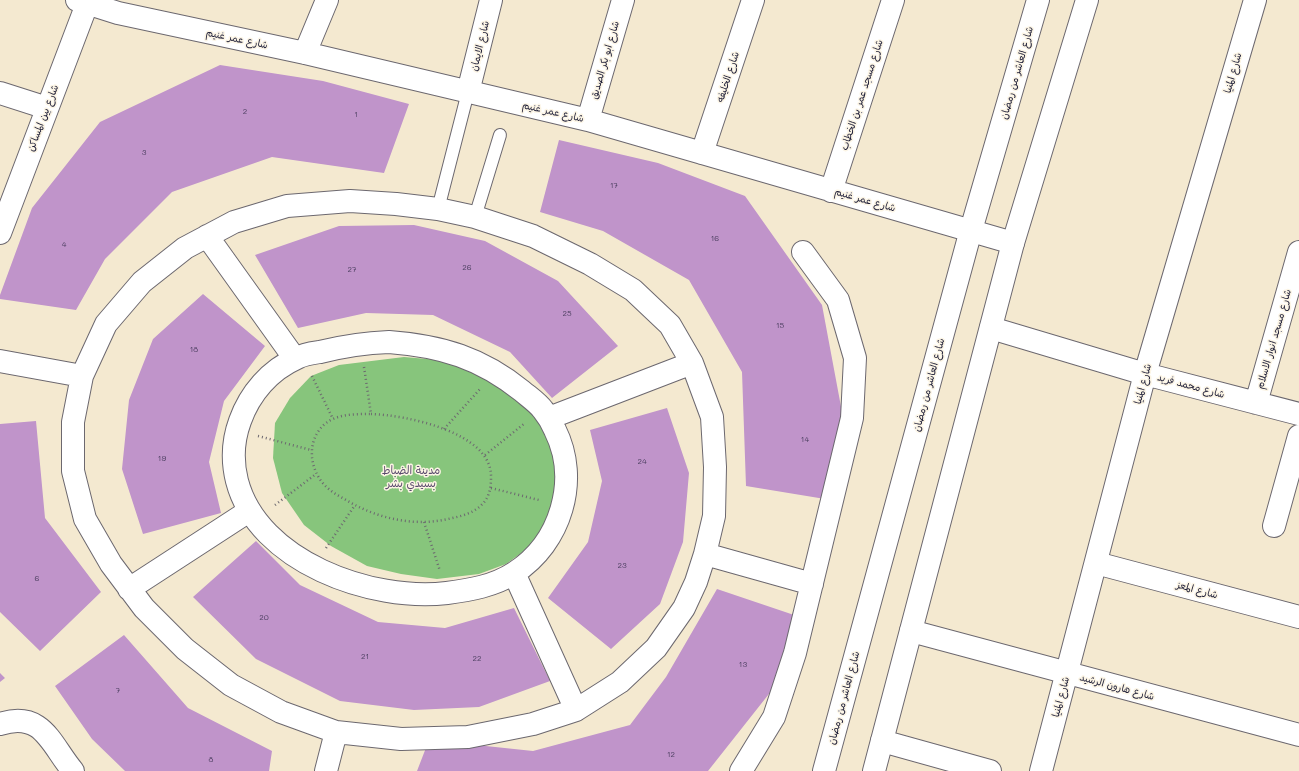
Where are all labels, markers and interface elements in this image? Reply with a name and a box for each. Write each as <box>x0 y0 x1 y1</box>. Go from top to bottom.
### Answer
street label: شارع الايمان <box>468 20 492 72</box>
street label: شارع ابو بكر الصديق <box>588 20 622 100</box>
street label: شارع العاشر من رمضان <box>998 25 1036 121</box>
street label: شارع عمر غنيم <box>205 27 269 51</box>
street label: شارع مسجد عمر بن الخطاب <box>838 38 886 152</box>
street label: شارع الخليفه <box>714 50 742 104</box>
street label: شارع المنيا <box>1222 51 1244 95</box>
street label: شارع بين المساكن <box>25 83 61 153</box>
street label: شارع عمر غنيم <box>521 99 585 125</box>
house number: 2 <box>243 107 247 117</box>
house number: 1 <box>354 110 358 120</box>
house number: 3 <box>142 148 146 158</box>
house number: 17 <box>610 181 618 191</box>
street label: شارع عمر غنيم <box>833 186 897 214</box>
house number: 16 <box>711 234 719 244</box>
house number: 4 <box>62 240 66 250</box>
house number: 26 <box>462 263 472 273</box>
house number: 27 <box>348 265 356 275</box>
street label: شارع مسجد انوار الاسلام <box>1254 288 1294 390</box>
house number: 25 <box>562 309 572 319</box>
house number: 15 <box>776 321 784 331</box>
street label: شارع العاشر من رمضان <box>911 337 947 433</box>
house number: 18 <box>190 345 198 355</box>
street label: شارع المنيا <box>1132 362 1154 406</box>
street label: شارع محمد فريد <box>1156 371 1226 401</box>
house number: 14 <box>801 435 809 445</box>
house number: 19 <box>158 454 166 464</box>
house number: 24 <box>637 457 647 467</box>
district label: مدينة الضباط بسيدي بشر <box>382 464 440 490</box>
house number: 23 <box>617 561 627 571</box>
house number: 6 <box>35 574 39 584</box>
street label: شارع المعز <box>1175 579 1219 601</box>
house number: 20 <box>259 613 269 623</box>
street label: شارع العاشر من رمضان <box>826 650 862 746</box>
house number: 21 <box>361 652 369 662</box>
house number: 22 <box>473 654 481 664</box>
house number: 13 <box>739 660 747 670</box>
street label: شارع هارون الرشيد <box>1078 671 1156 703</box>
street label: شارع المنيا <box>1050 675 1072 719</box>
house number: 7 <box>116 686 120 696</box>
house number: 12 <box>667 750 675 760</box>
house number: 8 <box>209 755 213 765</box>

